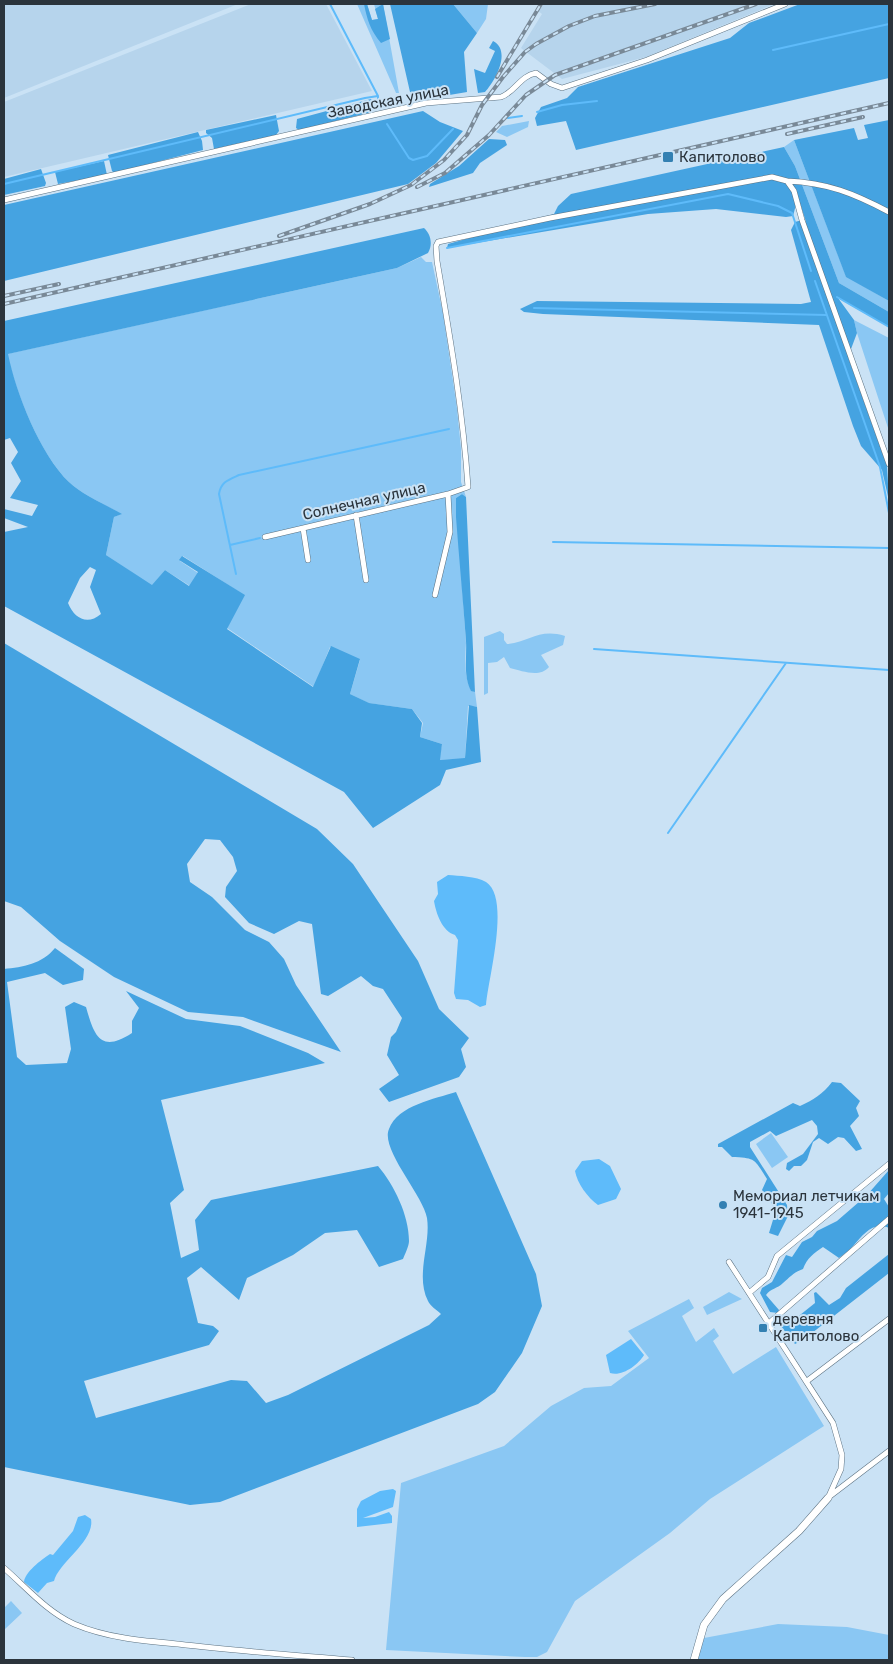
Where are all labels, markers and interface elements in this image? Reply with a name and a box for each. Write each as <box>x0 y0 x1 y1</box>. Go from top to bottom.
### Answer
street label: Заводская улица <box>326 80 450 122</box>
place label: Капитолово <box>679 148 765 166</box>
marker: Капитолово <box>661 150 675 164</box>
street label: Солнечная улица <box>301 478 427 524</box>
place label: Мемориал летчикам 1941-1945 <box>733 1187 880 1222</box>
marker: Мемориал летчикам 1941-1945 <box>717 1199 729 1211</box>
place label: деревня Капитолово <box>773 1310 859 1345</box>
marker: деревня Капитолово <box>757 1322 769 1334</box>

